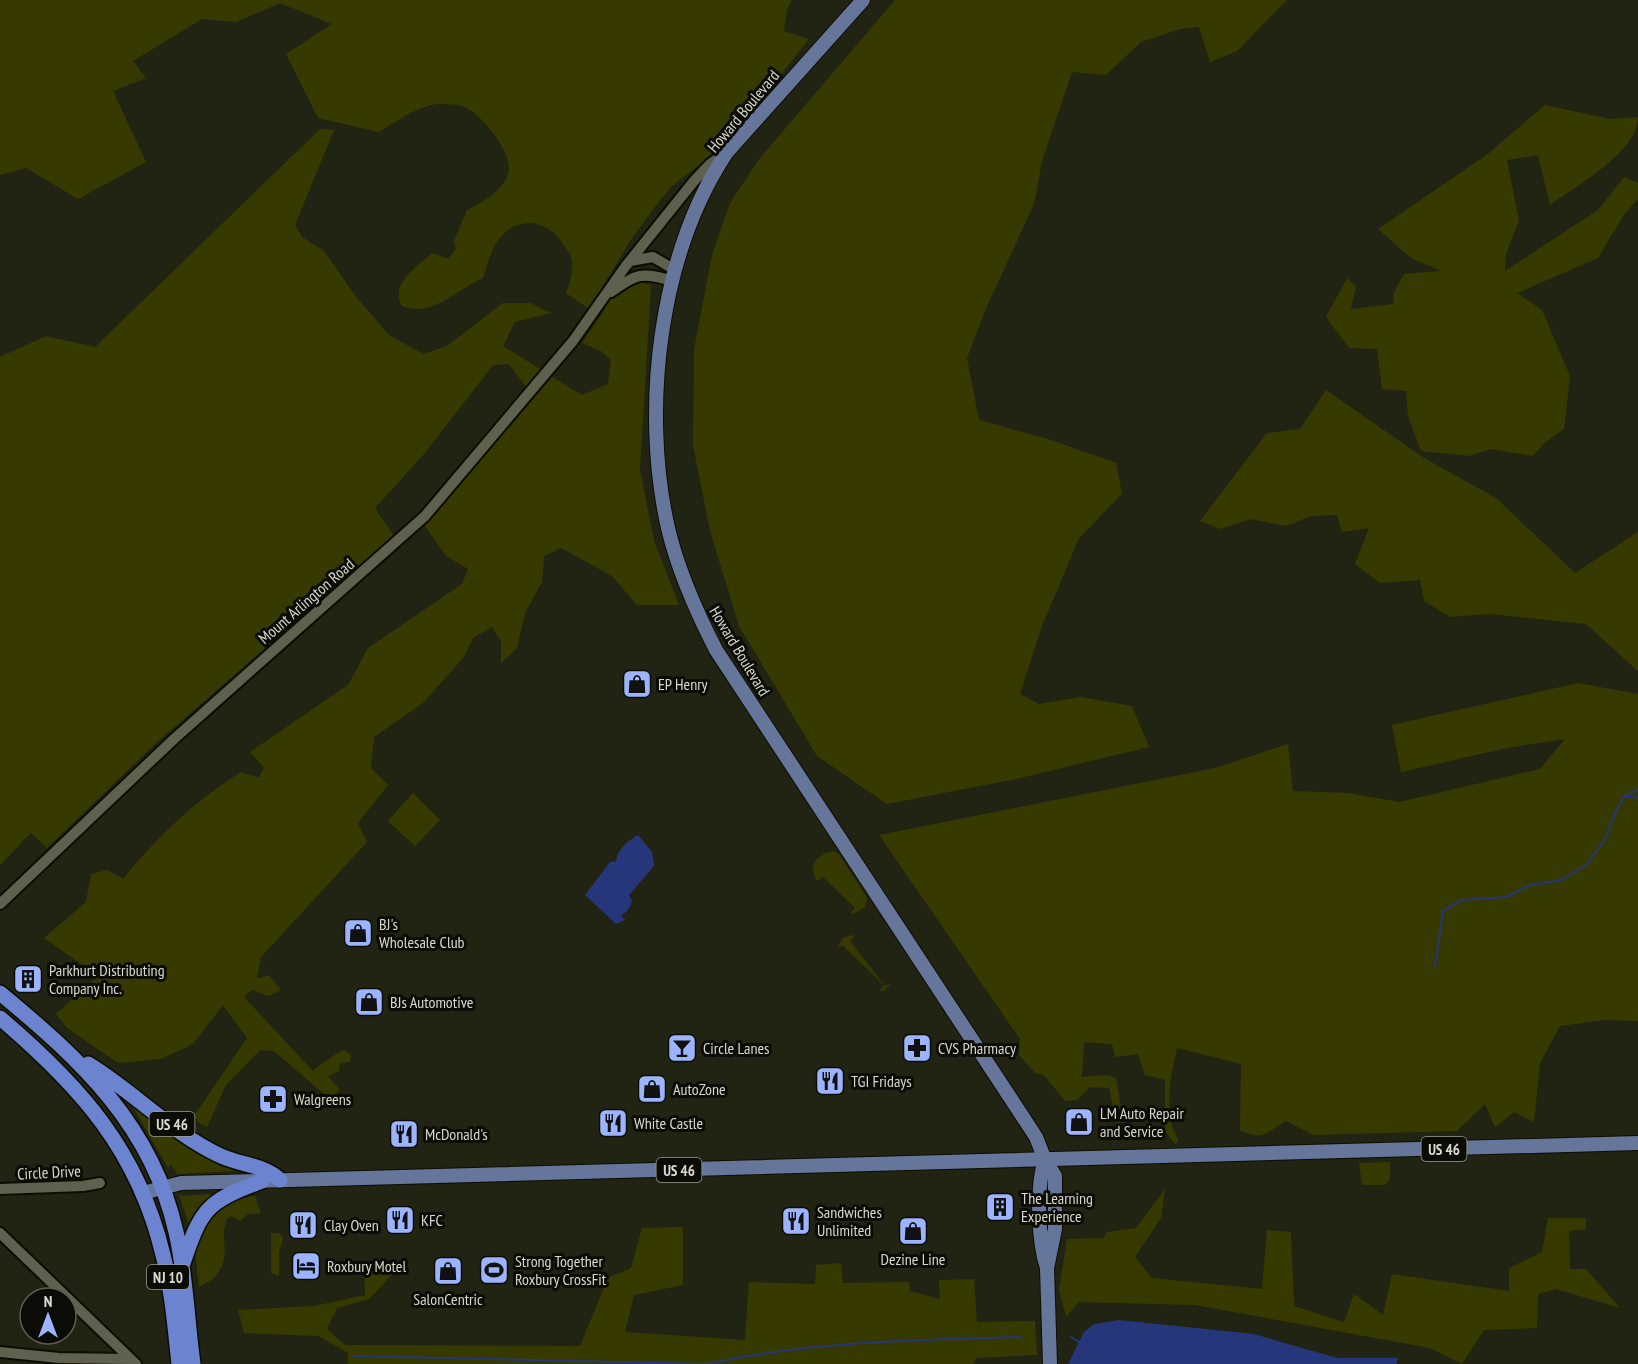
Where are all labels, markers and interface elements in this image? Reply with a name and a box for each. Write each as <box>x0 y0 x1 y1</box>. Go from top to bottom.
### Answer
street label: Howard Boulevard <box>703 66 783 156</box>
street label: Mount Arlington Road <box>254 554 358 648</box>
street label: Howard Boulevard <box>705 602 775 700</box>
shop icon: EP Henry <box>621 668 653 700</box>
place label: EP Henry <box>658 674 708 694</box>
place label: BJ's Wholesale Club <box>379 914 465 952</box>
shop icon: BJ's Wholesale Club <box>342 917 374 949</box>
place label: Parkhurt Distributing Company Inc. <box>49 960 165 998</box>
building icon: Parkhurt Distributing Company Inc. <box>12 963 44 995</box>
shop icon: BJs Automotive <box>353 986 385 1018</box>
place label: BJs Automotive <box>390 992 473 1012</box>
bar icon: Circle Lanes <box>666 1032 698 1064</box>
pharmacy icon: CVS Pharmacy <box>901 1032 933 1064</box>
place label: Circle Lanes <box>703 1038 769 1058</box>
place label: CVS Pharmacy <box>938 1038 1016 1058</box>
restaurant icon: TGI Fridays <box>814 1065 846 1097</box>
place label: TGI Fridays <box>851 1071 912 1091</box>
shop icon: AutoZone <box>636 1073 668 1105</box>
place label: AutoZone <box>673 1079 726 1099</box>
pharmacy icon: Walgreens <box>257 1083 289 1115</box>
place label: Walgreens <box>294 1089 351 1109</box>
place label: LM Auto Repair and Service <box>1100 1103 1184 1141</box>
shop icon: LM Auto Repair and Service <box>1063 1106 1095 1138</box>
restaurant icon: White Castle <box>597 1107 629 1139</box>
road number: US 46 <box>150 1112 195 1136</box>
place label: White Castle <box>634 1113 703 1133</box>
restaurant icon: McDonald's <box>388 1118 420 1150</box>
place label: McDonald's <box>425 1124 488 1144</box>
road number: US 46 <box>1422 1137 1466 1161</box>
road number: US 46 <box>656 1158 702 1182</box>
street label: Circle Drive <box>17 1160 81 1184</box>
place label: The Learning Experience <box>1021 1188 1093 1226</box>
building icon: The Learning Experience <box>984 1191 1016 1223</box>
place label: Sandwiches Unlimited <box>817 1202 882 1240</box>
restaurant icon: KFC <box>384 1204 416 1236</box>
restaurant icon: Sandwiches Unlimited <box>780 1205 812 1237</box>
restaurant icon: Clay Oven <box>287 1209 319 1241</box>
place label: KFC <box>421 1210 443 1230</box>
place label: Clay Oven <box>324 1215 379 1235</box>
shop icon: Dezine Line <box>897 1215 929 1247</box>
place label: Dezine Line <box>881 1249 945 1269</box>
hotel icon: Roxbury Motel <box>290 1250 322 1282</box>
place label: Strong Together Roxbury CrossFit <box>515 1251 607 1289</box>
sports icon: Strong Together Roxbury CrossFit <box>478 1254 510 1286</box>
shop icon: SalonCentric <box>432 1255 464 1287</box>
place label: Roxbury Motel <box>327 1256 406 1276</box>
road number: NJ 10 <box>147 1265 189 1289</box>
north arrow <box>18 1286 78 1346</box>
place label: SalonCentric <box>413 1289 483 1309</box>
text: N <box>44 1291 52 1311</box>

